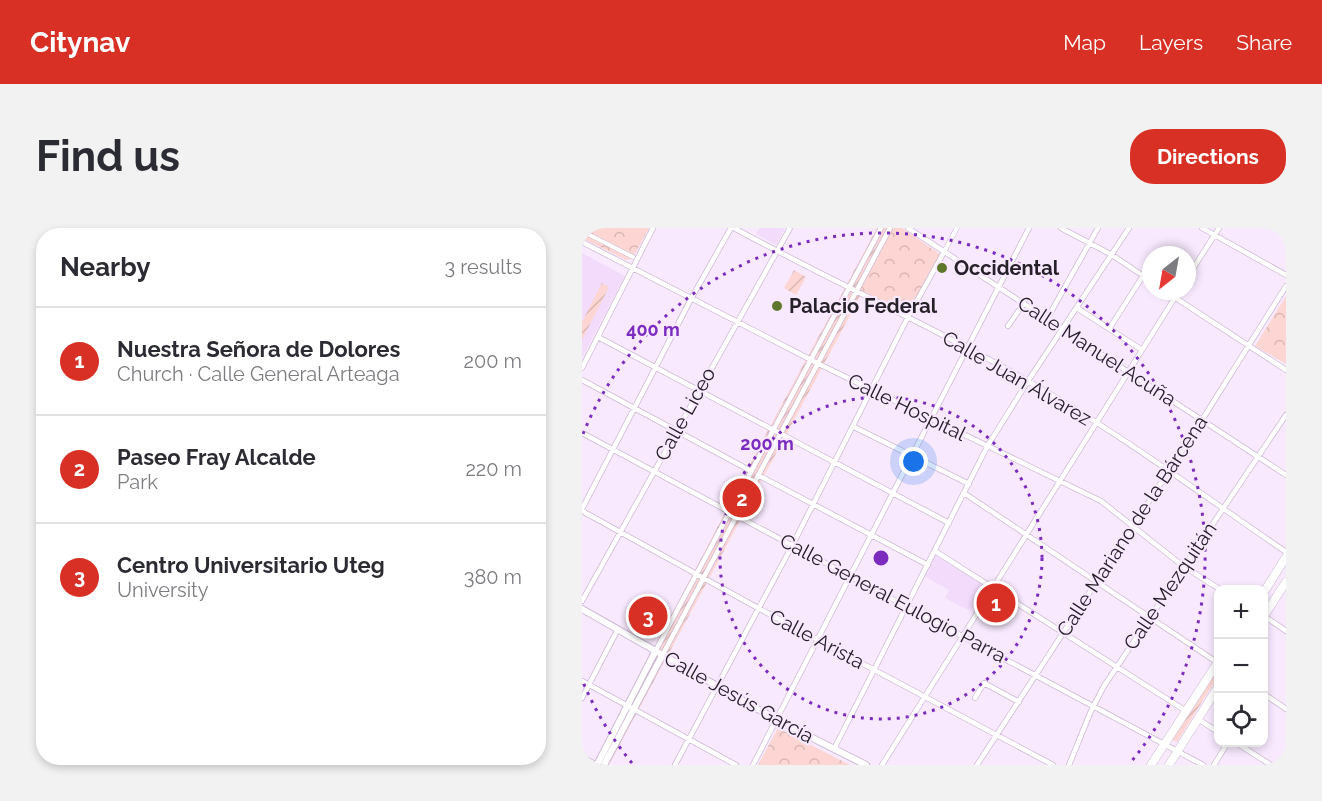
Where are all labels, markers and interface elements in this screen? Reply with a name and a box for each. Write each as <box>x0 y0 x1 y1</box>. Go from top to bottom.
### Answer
text: Citynav <box>30 26 130 59</box>
text: Map <box>1063 30 1106 55</box>
text: Layers <box>1139 30 1203 55</box>
text: Share <box>1236 30 1292 55</box>
button: Directions <box>1130 129 1286 184</box>
text: Find us <box>36 132 180 181</box>
north arrow <box>1142 246 1196 300</box>
text: Nearby <box>60 252 150 282</box>
text: 3 results <box>444 255 522 279</box>
place label: Occidental <box>954 256 1060 280</box>
marker: Occidental <box>935 261 949 275</box>
street label: Calle Manuel Acuña <box>1013 291 1181 411</box>
place label: Palacio Federal <box>789 294 938 318</box>
marker: Palacio Federal <box>770 299 784 313</box>
text: 400 m <box>626 319 680 340</box>
street label: Calle Juan Álvarez <box>938 326 1096 431</box>
text: Nuestra Señora de Dolores <box>117 336 400 362</box>
text: 1 <box>75 349 84 373</box>
text: 200 m <box>464 349 522 373</box>
text: Church · Calle General Arteaga <box>117 362 400 386</box>
street label: Calle Liceo <box>650 363 720 465</box>
street label: Calle Hospital <box>844 368 970 446</box>
street label: Calle Mariano de la Bárcena <box>1052 411 1212 641</box>
text: 200 m <box>740 433 794 454</box>
text: Paseo Fray Alcalde <box>117 444 316 470</box>
your location <box>899 447 928 476</box>
text: 2 <box>74 457 85 481</box>
text: 220 m <box>465 457 522 481</box>
text: Park <box>117 470 158 494</box>
pin: 2 <box>722 476 762 520</box>
street label: Calle Mezquitán <box>1118 518 1222 654</box>
street label: Calle General Eulogio Parra <box>776 528 1010 668</box>
centre of rings <box>871 548 891 568</box>
text: Centro Universitario Uteg <box>117 552 385 578</box>
text: 3 <box>74 565 85 589</box>
text: 380 m <box>464 565 522 589</box>
text: University <box>117 578 209 602</box>
pin: 1 <box>976 580 1016 626</box>
map controls <box>1214 585 1268 747</box>
button: + <box>1214 585 1268 639</box>
pin: 3 <box>628 594 668 638</box>
street label: Calle Arista <box>766 604 868 674</box>
button: − <box>1214 639 1268 693</box>
street label: Calle Jesús García <box>660 646 818 748</box>
button: locate <box>1214 693 1268 747</box>

